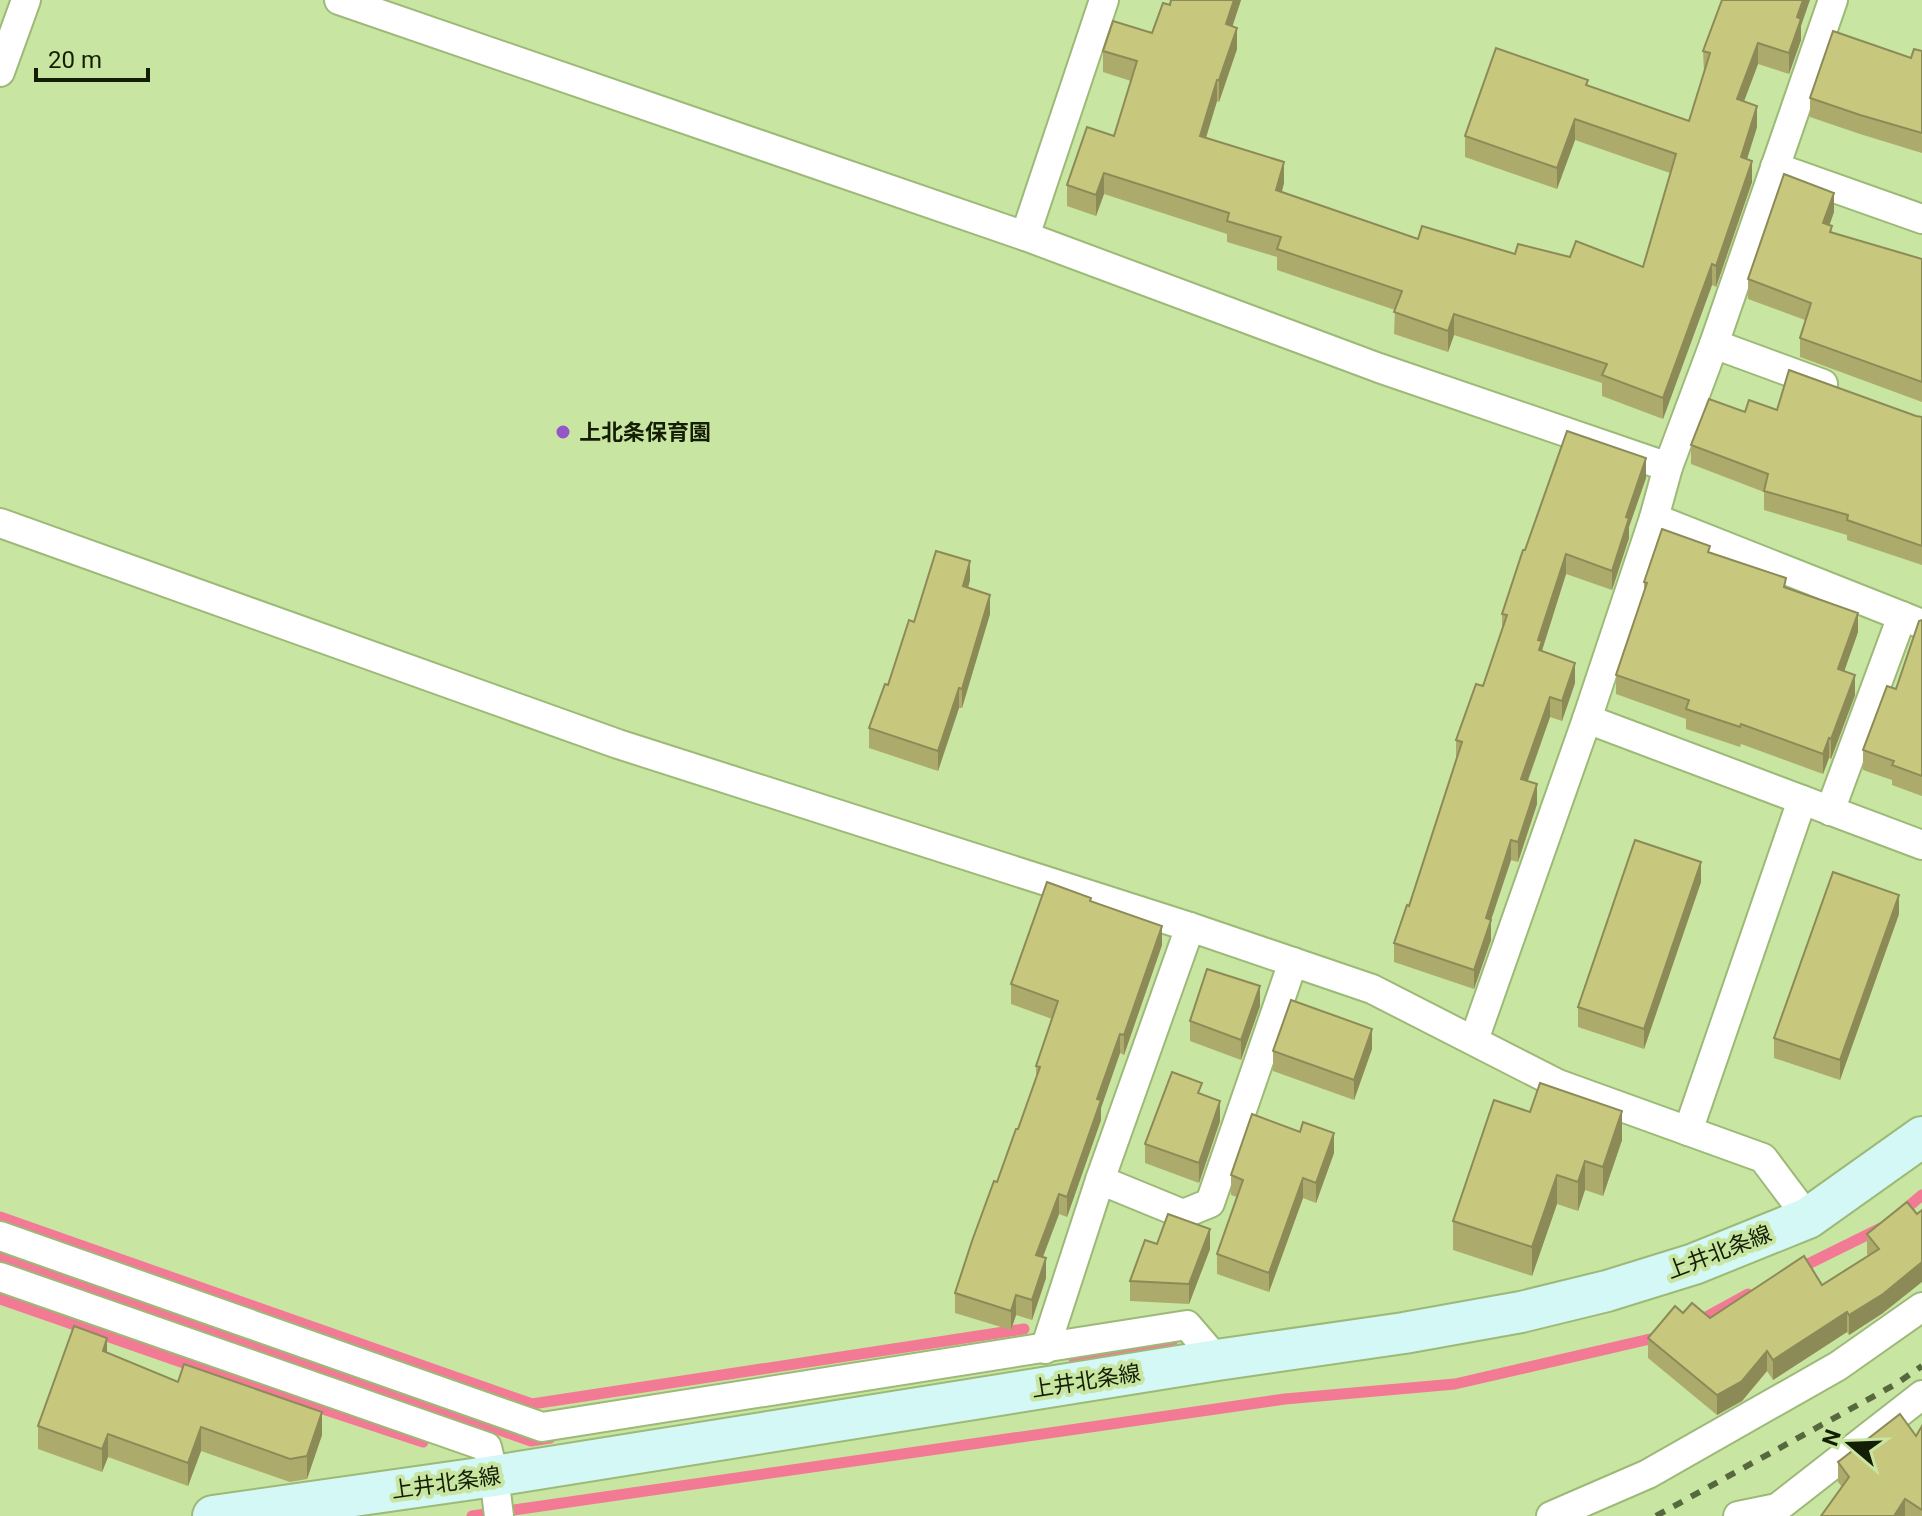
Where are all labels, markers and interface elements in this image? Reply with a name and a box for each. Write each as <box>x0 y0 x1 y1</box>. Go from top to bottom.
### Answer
scale bar <box>36 32 148 82</box>
text: 20 m <box>48 46 102 74</box>
place label: 上北条保育園 <box>579 420 711 445</box>
marker: 上北条保育園 <box>554 423 572 441</box>
street label: 上井北条線 <box>1663 1221 1775 1283</box>
street label: 上井北条線 <box>1030 1360 1142 1402</box>
north arrow <box>1810 1404 1890 1484</box>
text: N <box>1817 1426 1846 1449</box>
street label: 上井北条線 <box>390 1463 502 1503</box>

